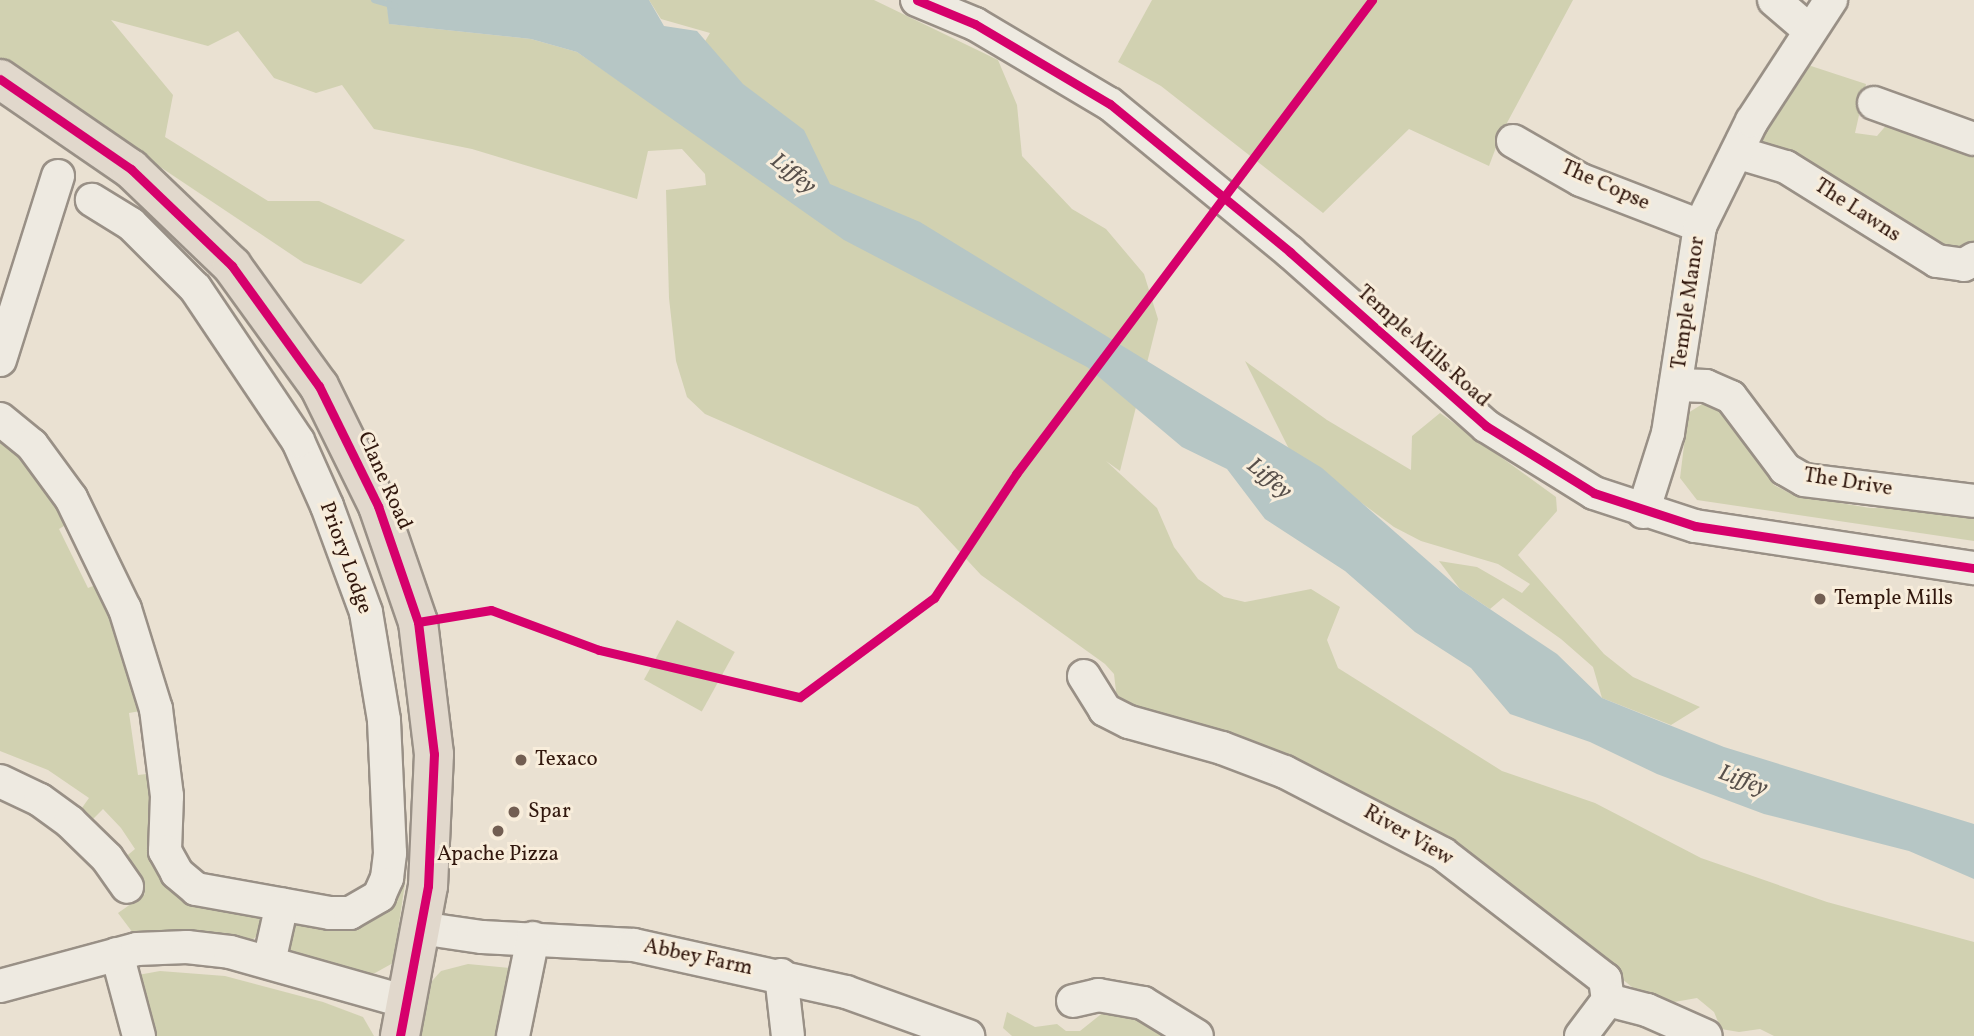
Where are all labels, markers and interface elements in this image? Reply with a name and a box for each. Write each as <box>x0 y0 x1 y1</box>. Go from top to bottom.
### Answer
water label: Liffey <box>765 148 821 200</box>
street label: The Copse <box>1557 155 1653 217</box>
street label: The Lawns <box>1809 174 1905 248</box>
street label: Temple Manor <box>1667 235 1711 371</box>
street label: Temple Mills Road <box>1351 281 1495 413</box>
street label: Clane Road <box>351 428 417 534</box>
water label: Liffey <box>1241 452 1297 506</box>
street label: The Drive <box>1802 464 1894 502</box>
street label: Priory Lodge <box>313 498 377 618</box>
place label: Temple Mills <box>1834 586 1953 612</box>
marker: Temple Mills <box>1812 591 1828 607</box>
place label: Texaco <box>535 747 598 773</box>
marker: Texaco <box>513 752 529 768</box>
water label: Liffey <box>1715 759 1771 803</box>
place label: Spar <box>528 799 571 825</box>
street label: River View <box>1358 800 1458 872</box>
marker: Spar <box>506 804 522 820</box>
marker: Apache Pizza <box>490 823 506 839</box>
place label: Apache Pizza <box>437 842 559 868</box>
street label: Abbey Farm <box>641 934 755 982</box>

